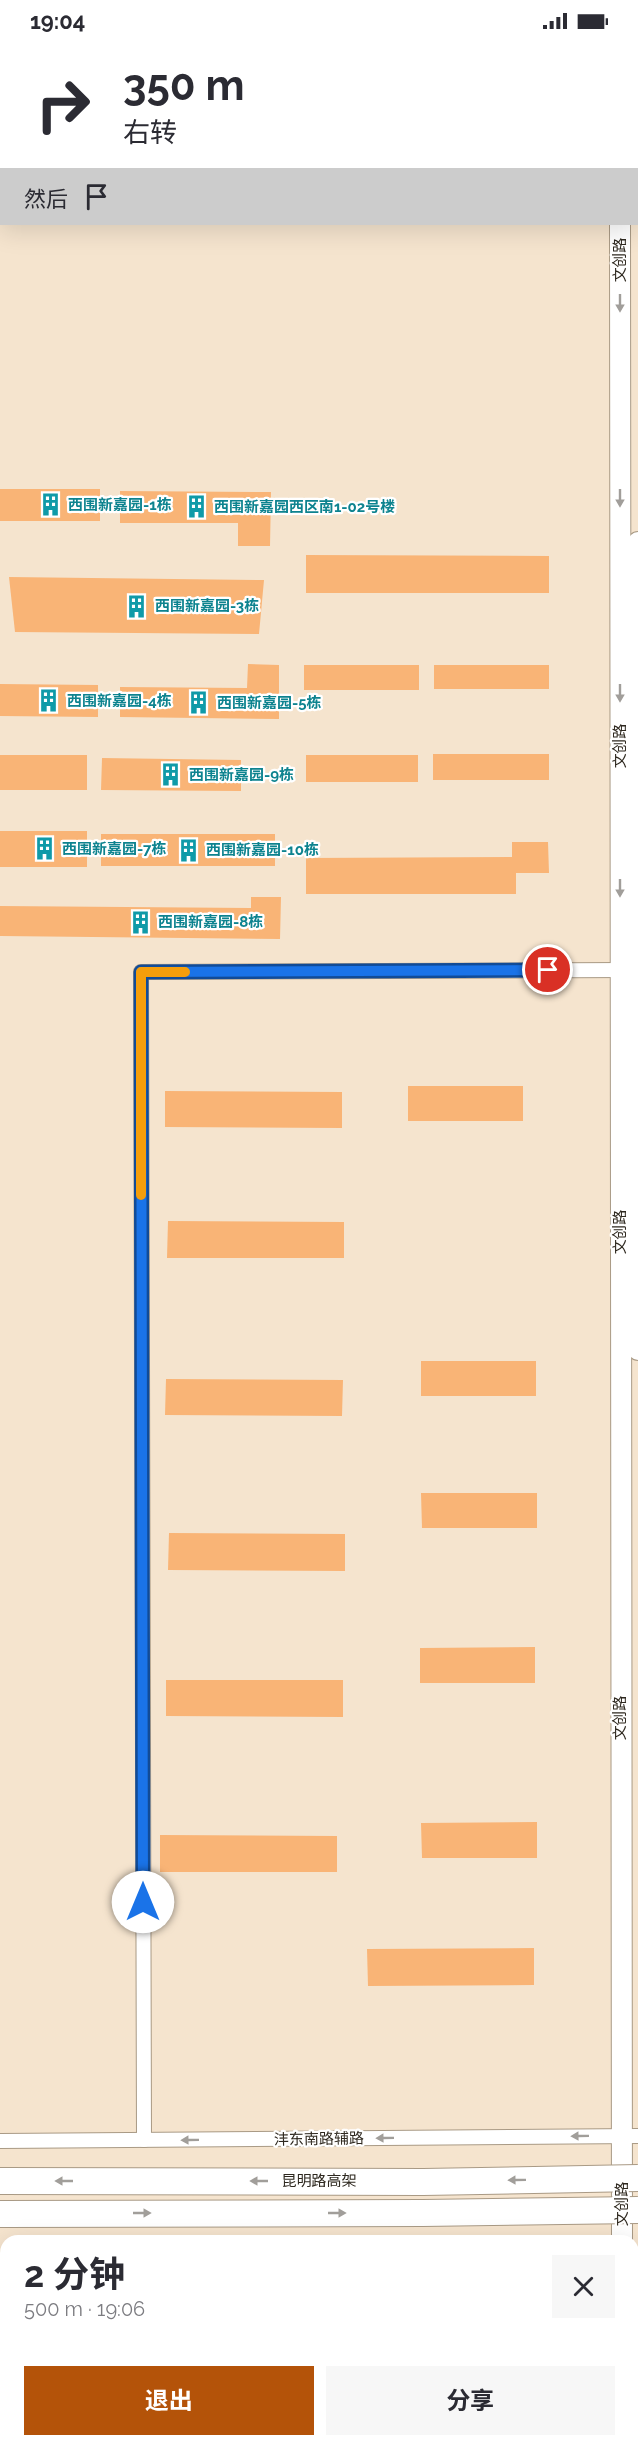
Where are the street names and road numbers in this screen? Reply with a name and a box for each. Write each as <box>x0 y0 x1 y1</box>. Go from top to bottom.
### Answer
street label: 文创路 <box>611 237 629 283</box>
street label: 文创路 <box>611 723 629 769</box>
street label: 文创路 <box>611 1209 629 1255</box>
street label: 文创路 <box>611 1695 629 1741</box>
street label: 沣东南路辅路 <box>274 2129 364 2149</box>
street label: 昆明路高架 <box>281 2172 357 2190</box>
street label: 文创路 <box>613 2181 631 2227</box>

